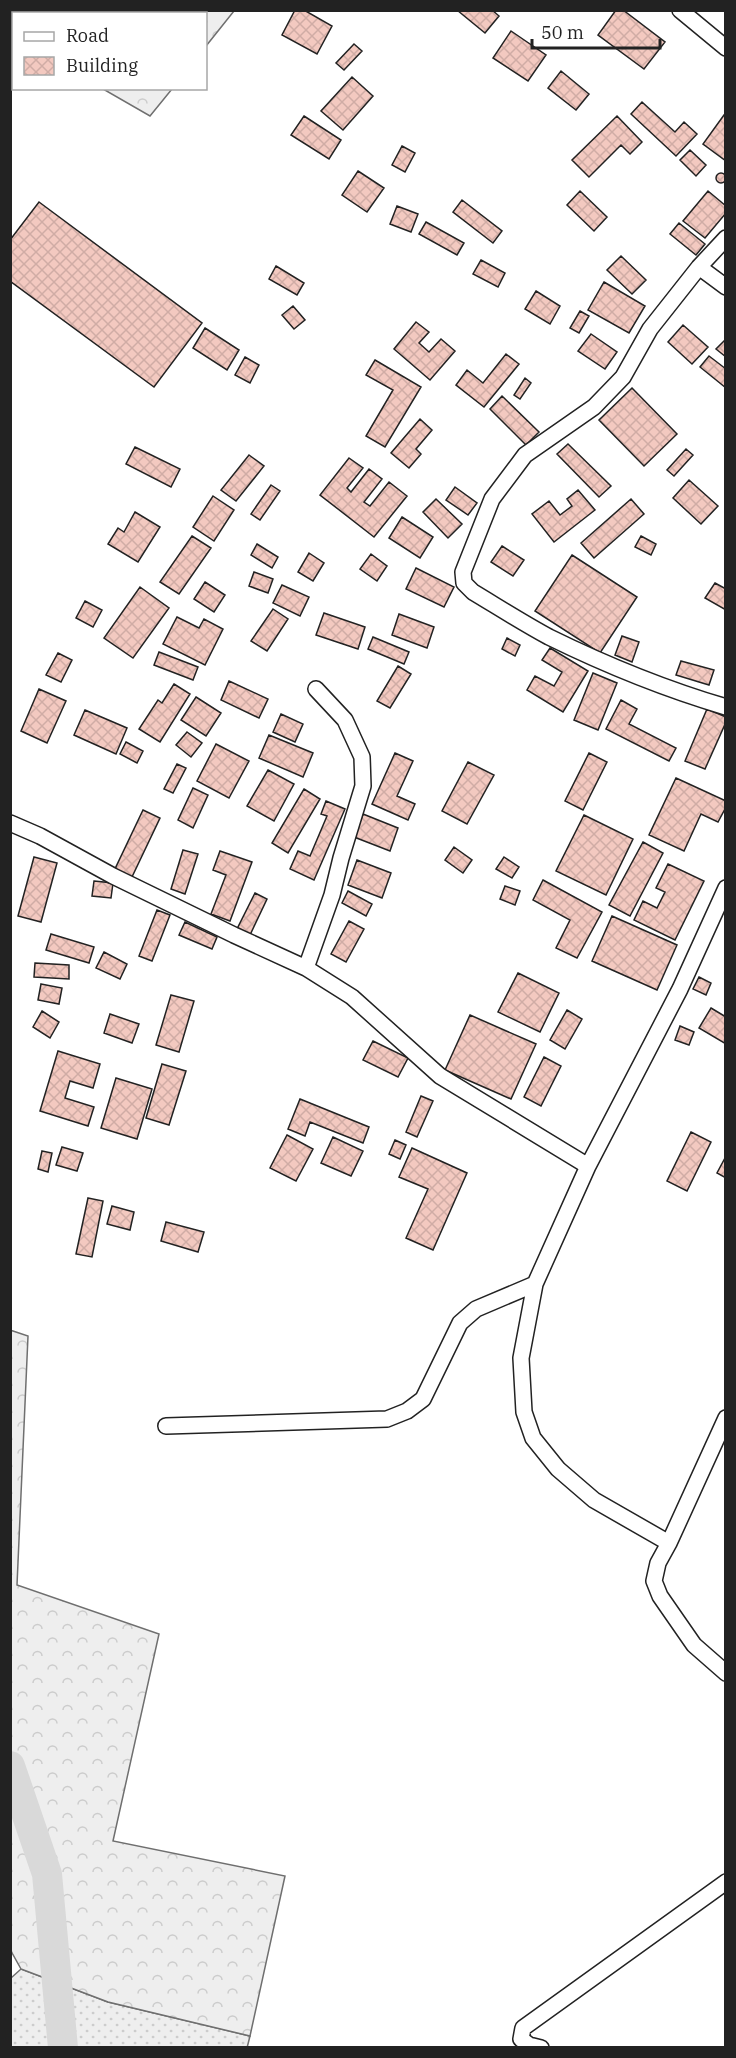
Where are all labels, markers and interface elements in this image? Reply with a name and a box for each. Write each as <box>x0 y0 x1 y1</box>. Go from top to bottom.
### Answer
legend <box>12 12 207 90</box>
scale bar <box>532 12 660 50</box>
text: 50 m <box>541 21 584 44</box>
text: Road <box>66 24 109 47</box>
text: Building <box>66 54 138 77</box>

